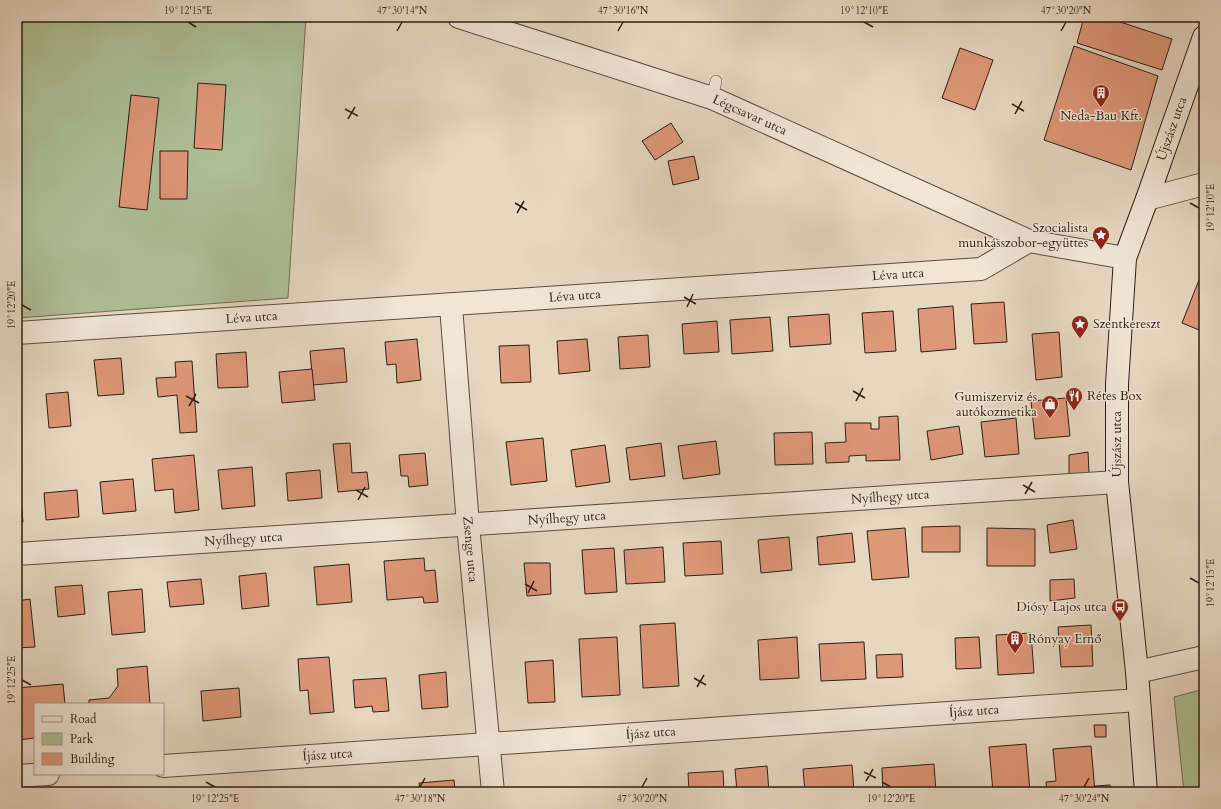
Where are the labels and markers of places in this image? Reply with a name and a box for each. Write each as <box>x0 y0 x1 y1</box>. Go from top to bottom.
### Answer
building icon: Neda-Bau Kft. <box>1091 83 1111 108</box>
place label: Neda-Bau Kft. <box>1060 107 1142 125</box>
place label: Szocialista munkásszobor-együttes <box>958 219 1088 252</box>
place icon: Szocialista munkásszobor-együttes <box>1091 225 1111 250</box>
place icon: Szentkereszt <box>1070 314 1090 339</box>
place label: Szentkereszt <box>1093 315 1161 333</box>
restaurant icon: Rétes Box <box>1064 386 1084 411</box>
place label: Rétes Box <box>1087 387 1143 405</box>
place label: Gumiszerviz és autókozmetika <box>954 388 1037 421</box>
shop icon: Gumiszerviz és autókozmetika <box>1040 394 1060 419</box>
bus stop icon: Diósy Lajos utca <box>1110 597 1130 622</box>
place label: Diósy Lajos utca <box>1016 598 1107 616</box>
building icon: Rónyay Ernő <box>1005 629 1025 654</box>
place label: Rónyay Ernő <box>1028 630 1101 648</box>

